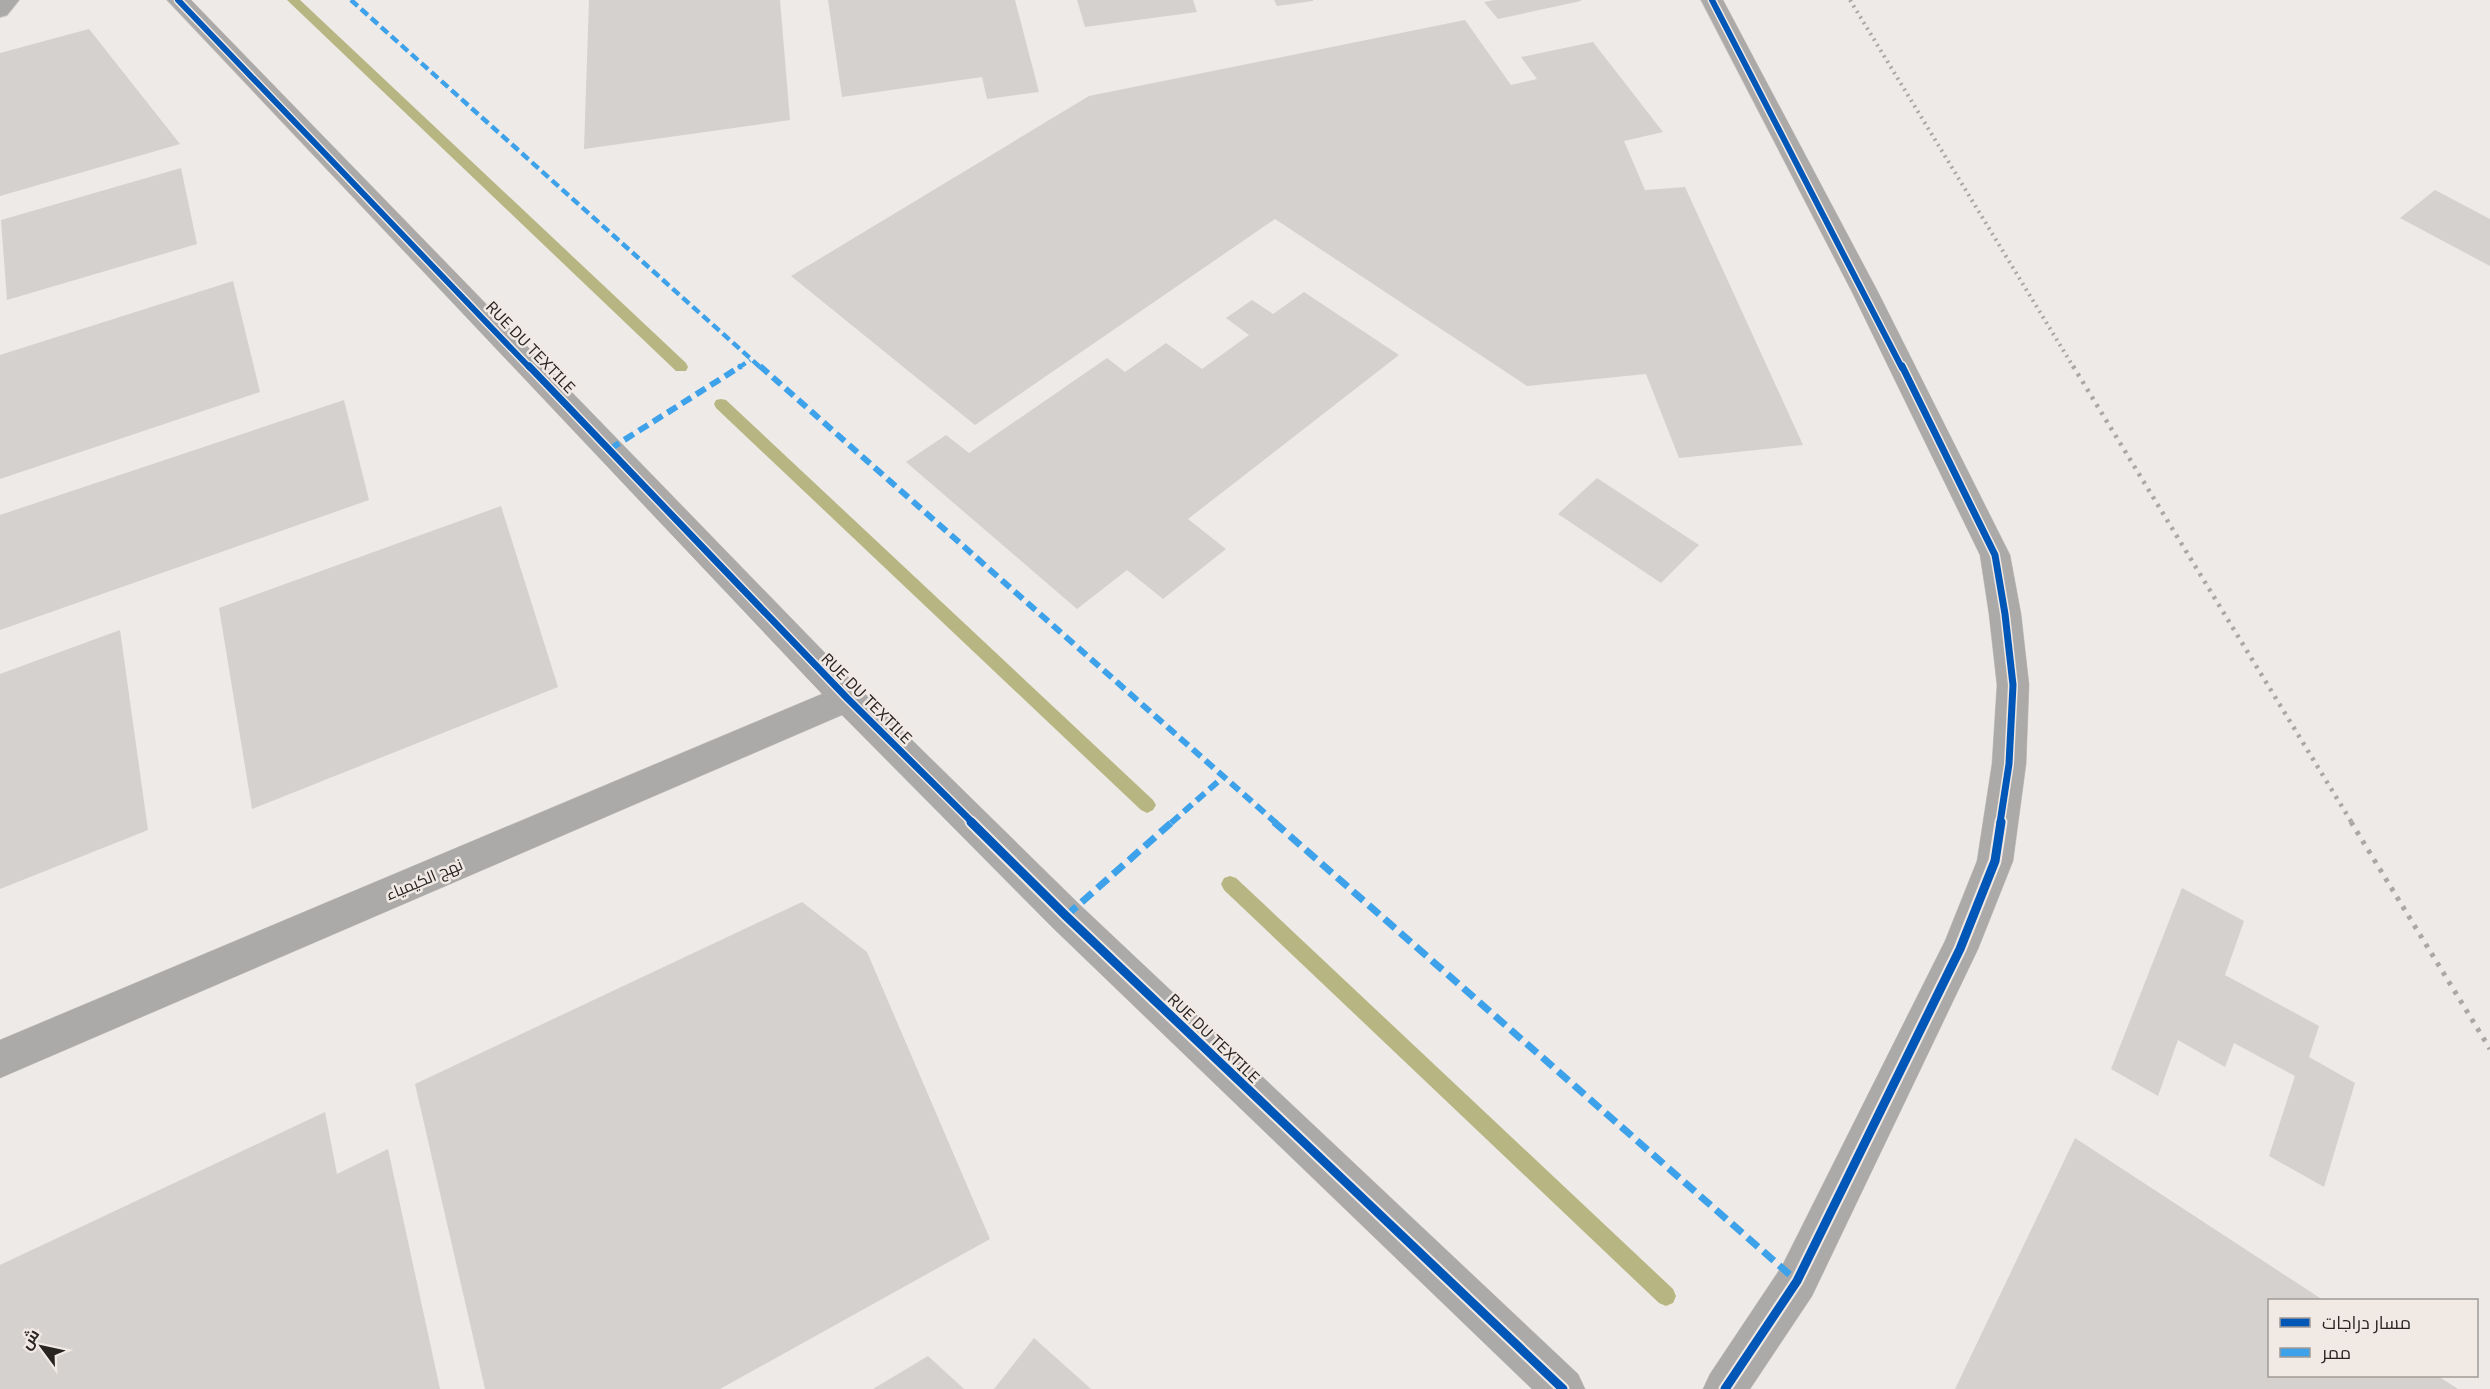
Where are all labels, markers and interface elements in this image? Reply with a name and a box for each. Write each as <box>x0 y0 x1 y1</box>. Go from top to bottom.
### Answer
street label: RUE DU TEXTILE <box>482 297 580 397</box>
street label: RUE DU TEXTILE <box>817 648 917 748</box>
street label: نهج الكيمياء <box>383 854 466 906</box>
street label: RUE DU TEXTILE <box>1164 989 1264 1087</box>
legend <box>2268 1299 2478 1377</box>
text: مسار دراجات <box>2322 1311 2411 1334</box>
north arrow <box>12 1317 72 1377</box>
text: ش <box>15 1325 43 1353</box>
text: ممر <box>2321 1341 2351 1364</box>

